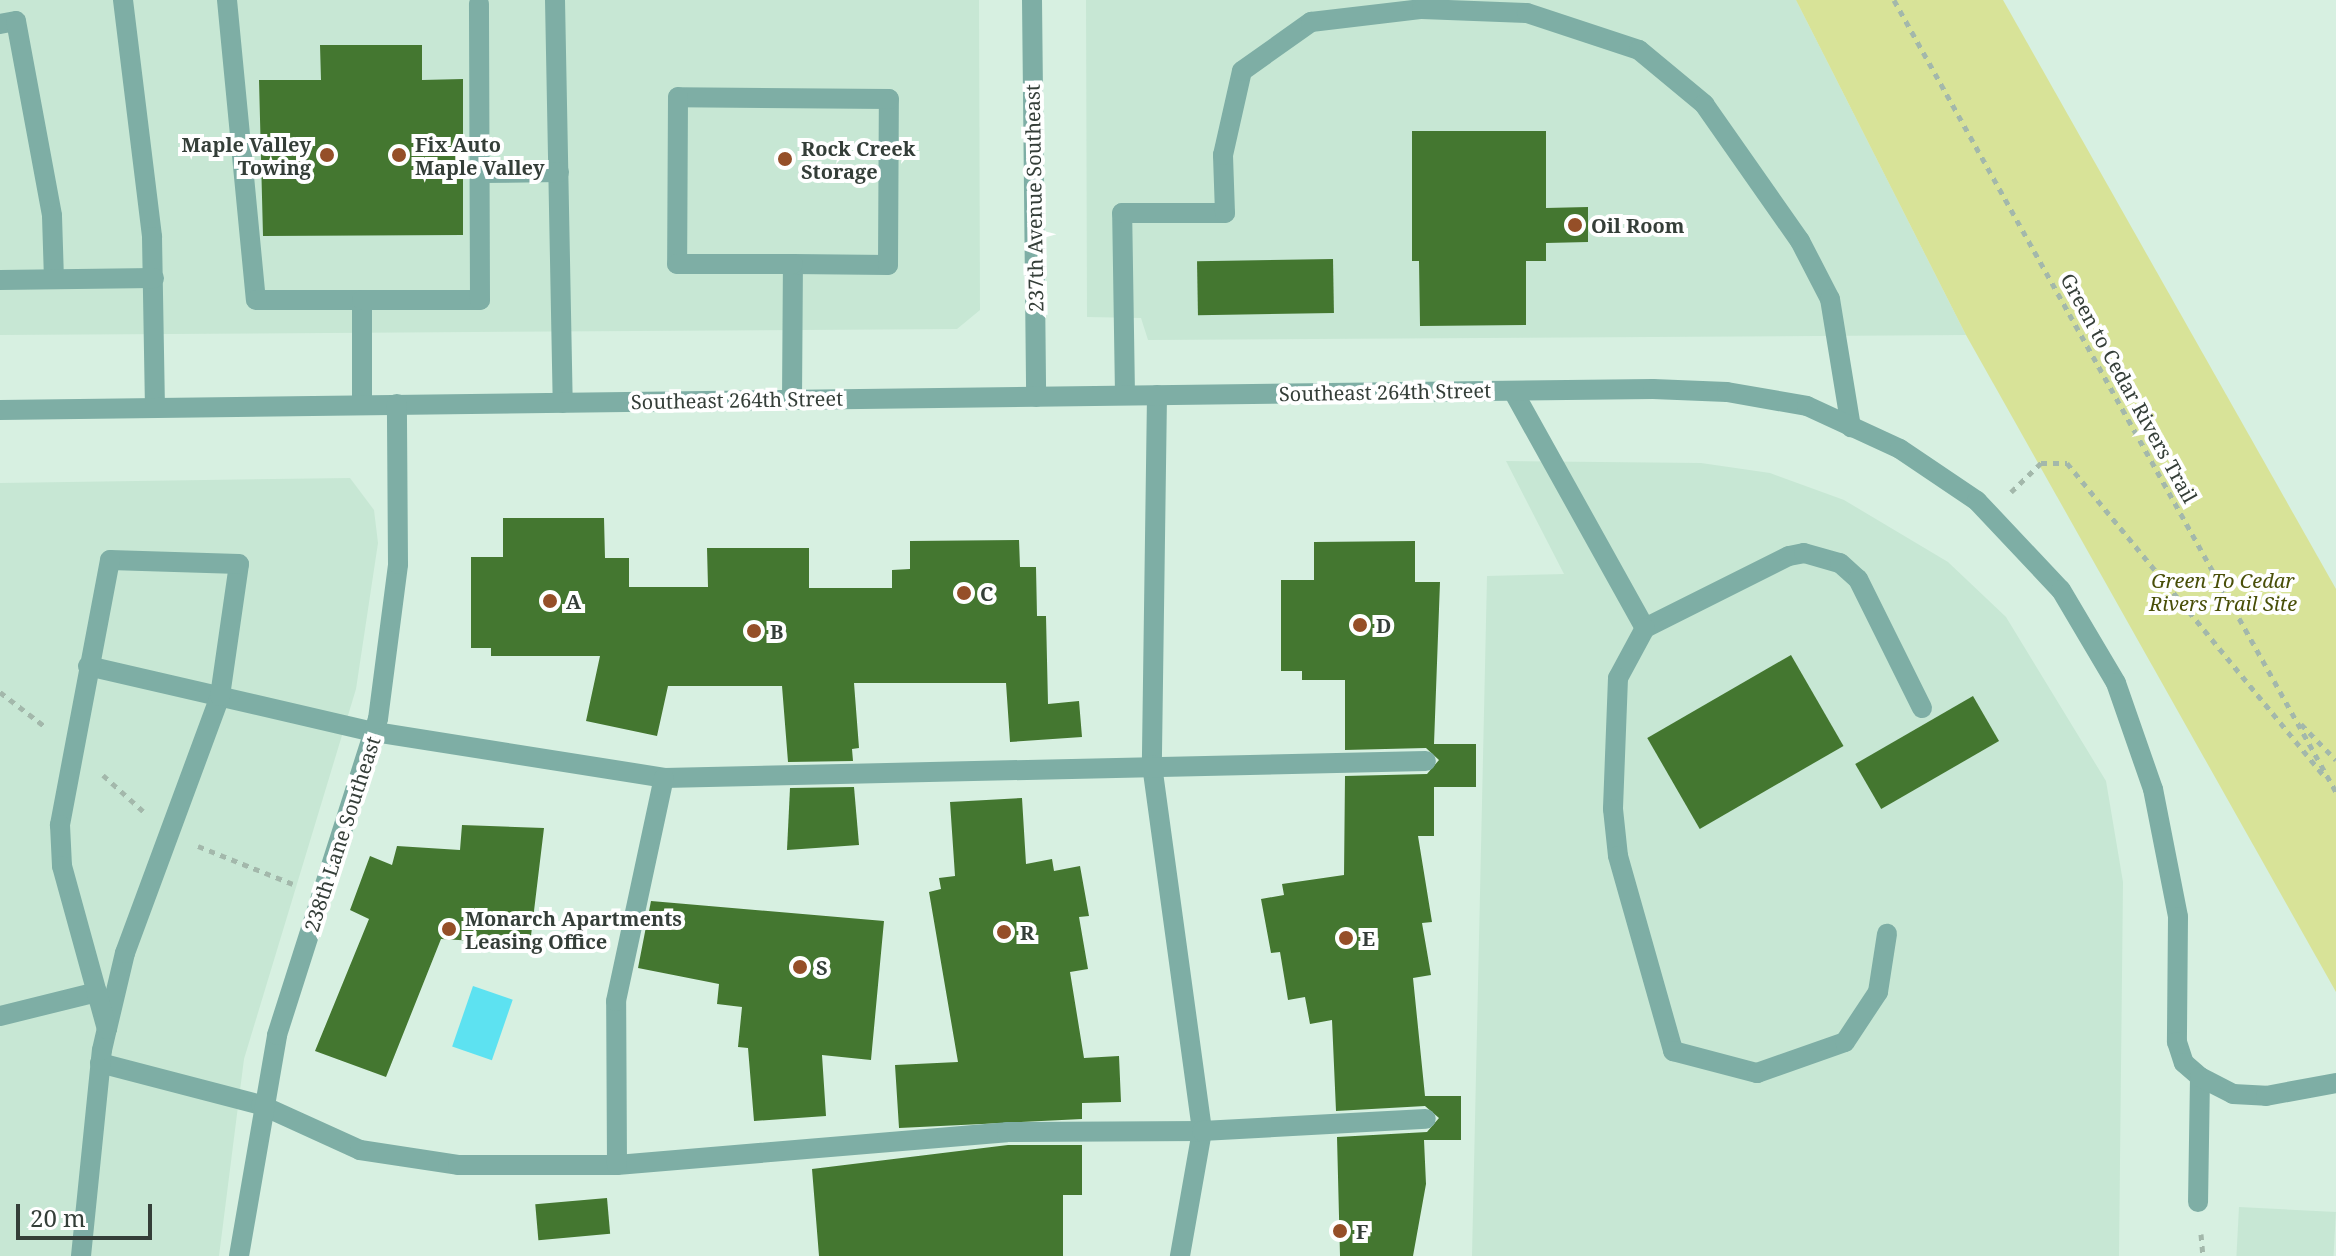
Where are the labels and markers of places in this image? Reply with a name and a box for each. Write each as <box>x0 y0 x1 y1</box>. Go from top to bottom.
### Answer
place label: Maple Valley Towing <box>182 132 311 179</box>
place label: Fix Auto Maple Valley <box>415 132 544 179</box>
place label: Rock Creek Storage <box>801 136 915 183</box>
marker: Maple Valley Towing <box>318 146 336 164</box>
marker: Fix Auto Maple Valley <box>390 146 408 164</box>
marker: Rock Creek Storage <box>776 150 794 168</box>
place label: Oil Room <box>1591 213 1685 237</box>
marker: Oil Room <box>1566 216 1584 234</box>
place label: C <box>980 581 993 605</box>
marker: C <box>955 584 973 602</box>
place label: A <box>566 589 581 613</box>
marker: A <box>541 592 559 610</box>
place label: D <box>1376 613 1391 637</box>
marker: D <box>1351 616 1369 634</box>
place label: B <box>770 619 783 643</box>
marker: B <box>745 622 763 640</box>
place label: Monarch Apartments Leasing Office <box>465 906 682 953</box>
marker: Monarch Apartments Leasing Office <box>440 920 458 938</box>
place label: R <box>1020 920 1034 944</box>
marker: R <box>995 923 1013 941</box>
place label: E <box>1362 926 1375 950</box>
marker: E <box>1337 929 1355 947</box>
place label: S <box>816 955 828 979</box>
marker: S <box>791 958 809 976</box>
place label: F <box>1356 1219 1368 1243</box>
marker: F <box>1331 1222 1349 1240</box>

